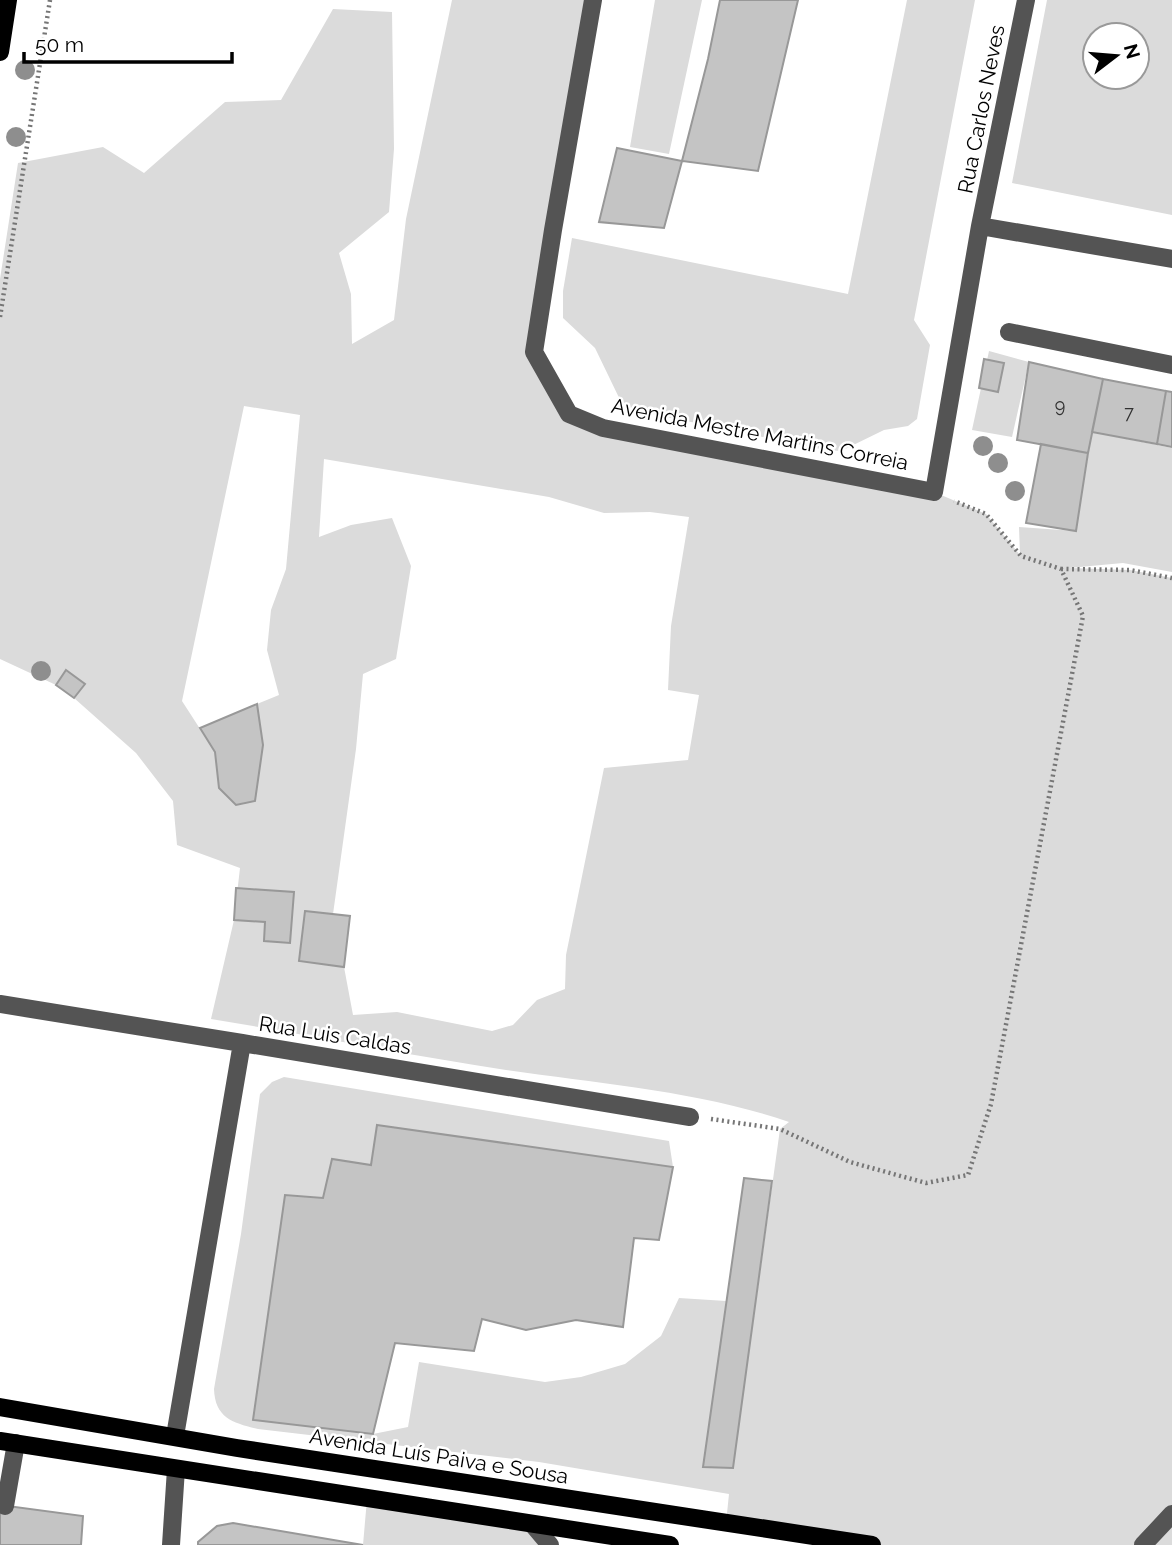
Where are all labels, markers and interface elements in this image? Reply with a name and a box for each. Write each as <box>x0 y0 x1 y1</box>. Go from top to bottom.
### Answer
scale bar <box>24 21 233 65</box>
north arrow <box>1081 21 1151 91</box>
street label: Rua Carlos Neves <box>952 23 1010 195</box>
text: 50 m <box>35 32 84 57</box>
text: N <box>1120 41 1145 61</box>
street label: Avenida Mestre Martins Correia <box>609 393 911 475</box>
house number: 9 <box>1055 395 1065 416</box>
house number: 7 <box>1124 402 1134 423</box>
street label: Rua Luis Caldas <box>257 1011 413 1059</box>
street label: Avenida Luís Paiva e Sousa <box>308 1423 570 1489</box>

